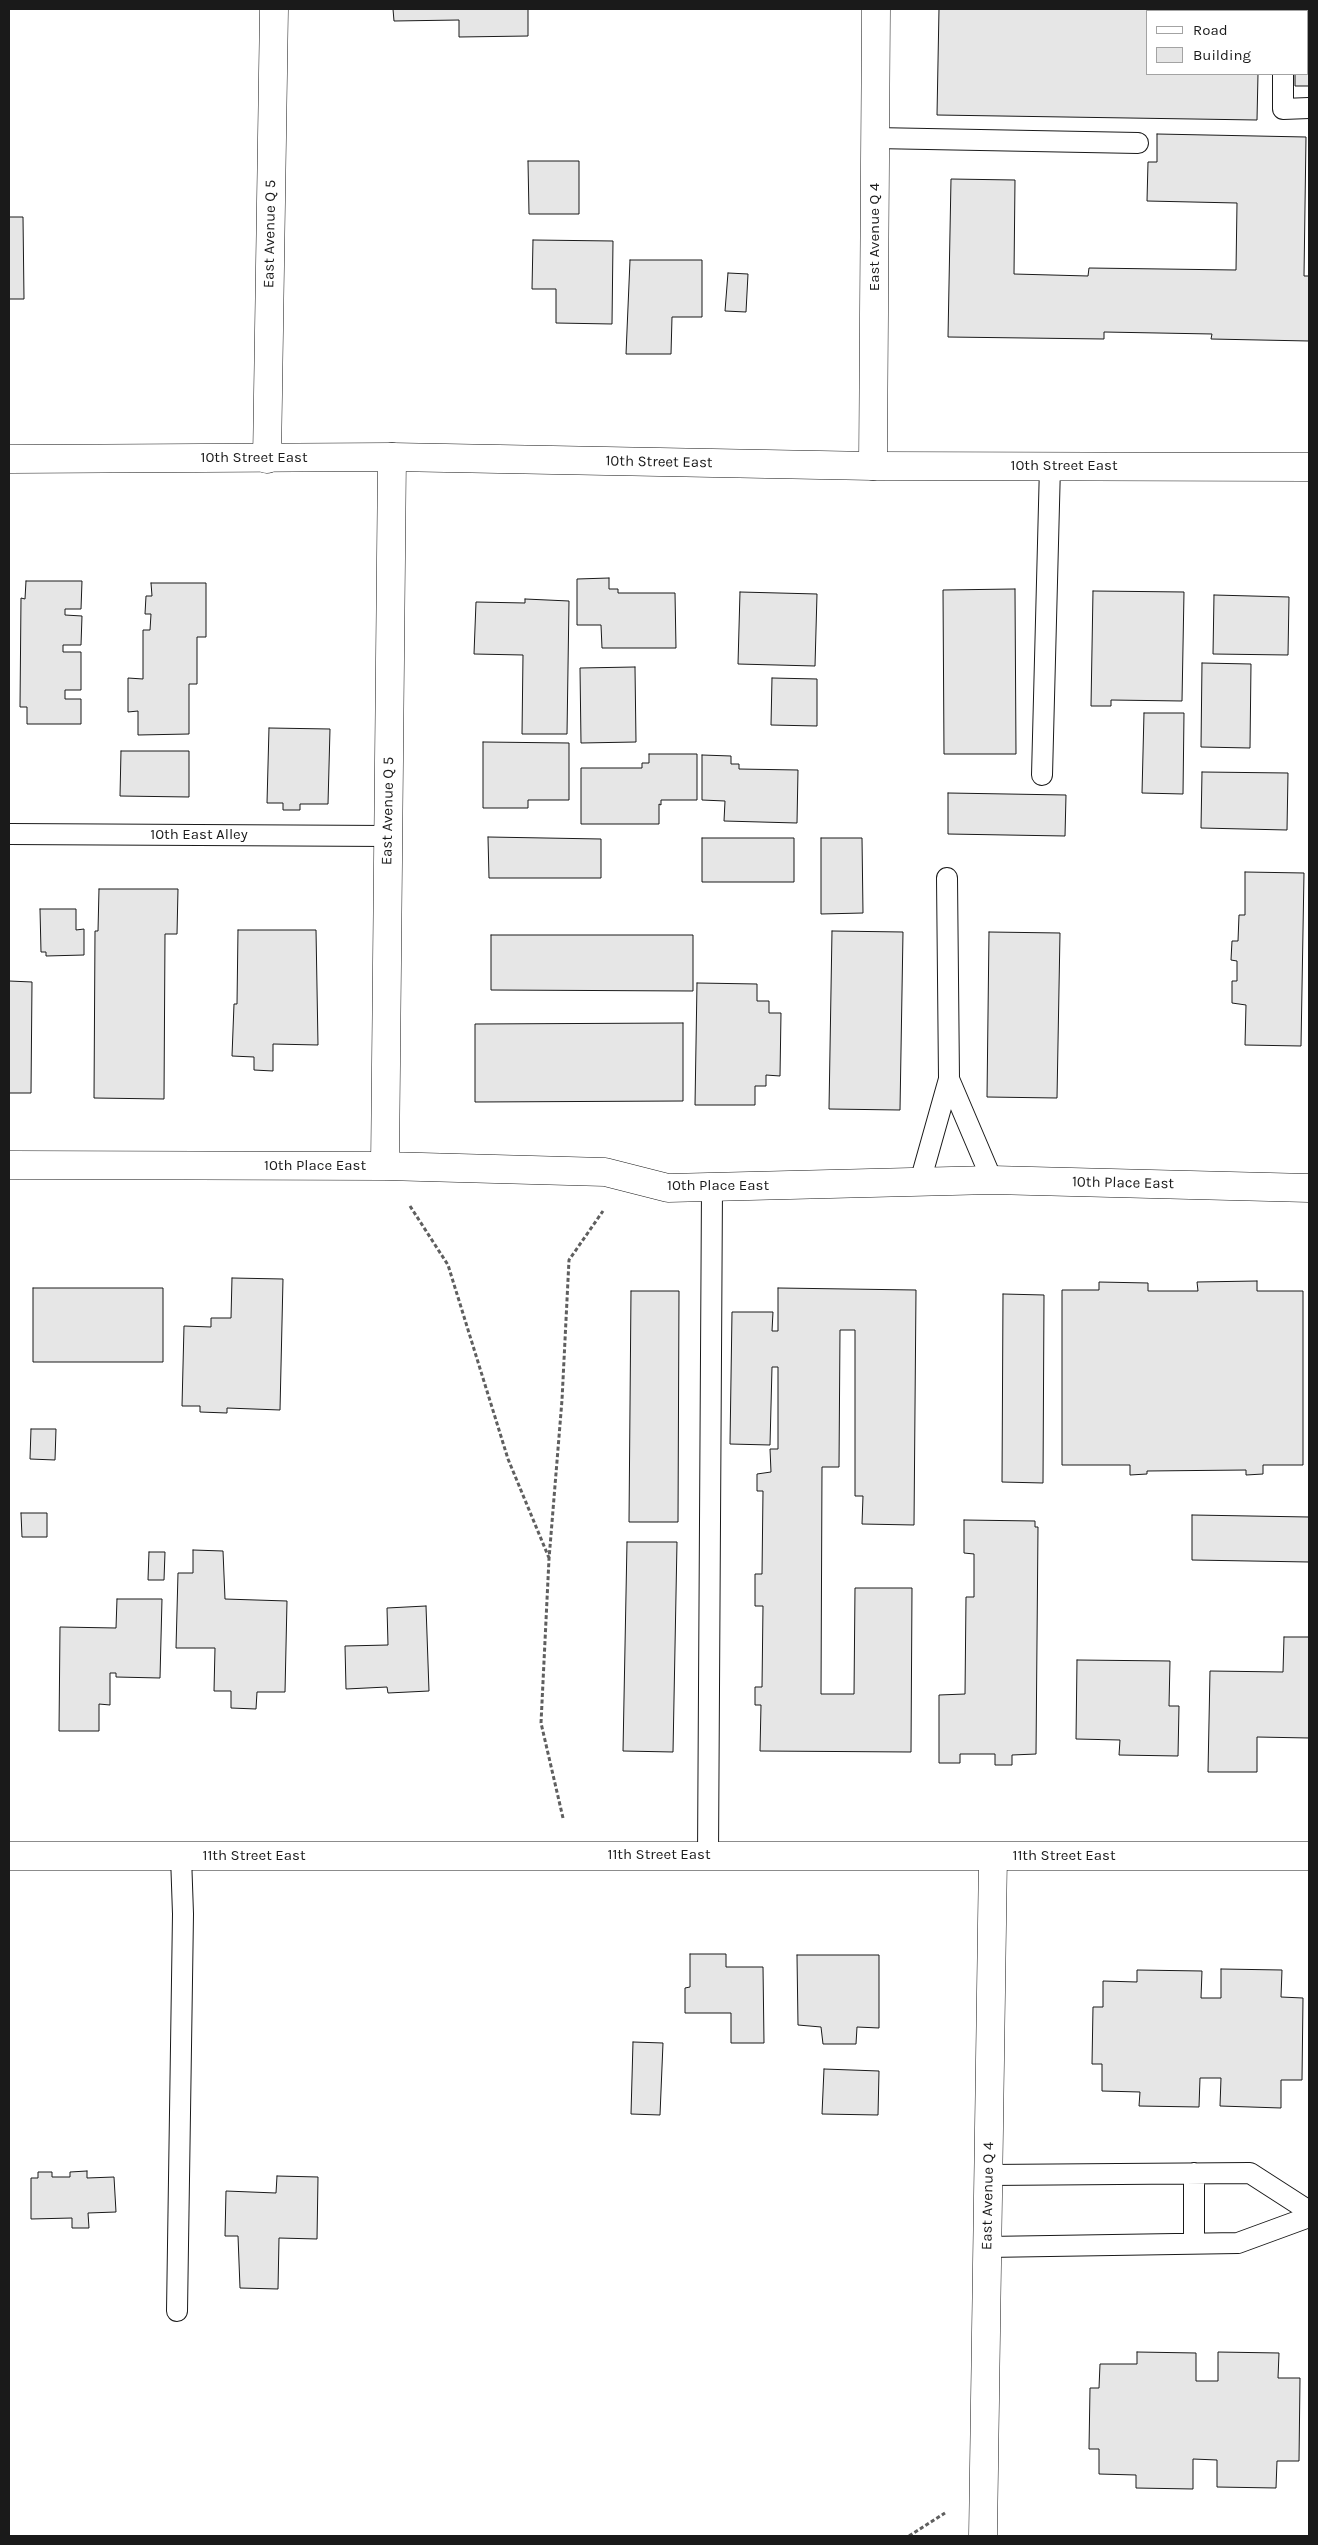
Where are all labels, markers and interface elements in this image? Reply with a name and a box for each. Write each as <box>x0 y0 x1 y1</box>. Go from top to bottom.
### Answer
legend <box>1146 10 1308 75</box>
text: Road <box>1193 21 1228 39</box>
text: Building <box>1193 46 1251 64</box>
street label: East Avenue Q 5 <box>260 180 280 288</box>
street label: East Avenue Q 4 <box>866 183 884 291</box>
street label: 10th Street East <box>200 449 308 467</box>
street label: 10th Street East <box>605 452 713 472</box>
street label: 10th Street East <box>1010 457 1118 475</box>
street label: East Avenue Q 5 <box>378 757 398 865</box>
street label: 10th East Alley <box>150 826 248 844</box>
street label: 10th Place East <box>264 1157 366 1175</box>
street label: 10th Place East <box>1072 1173 1174 1193</box>
street label: 10th Place East <box>667 1177 769 1195</box>
street label: 11th Street East <box>607 1846 711 1864</box>
street label: 11th Street East <box>202 1847 306 1865</box>
street label: 11th Street East <box>1012 1847 1116 1865</box>
street label: East Avenue Q 4 <box>978 2142 998 2250</box>

